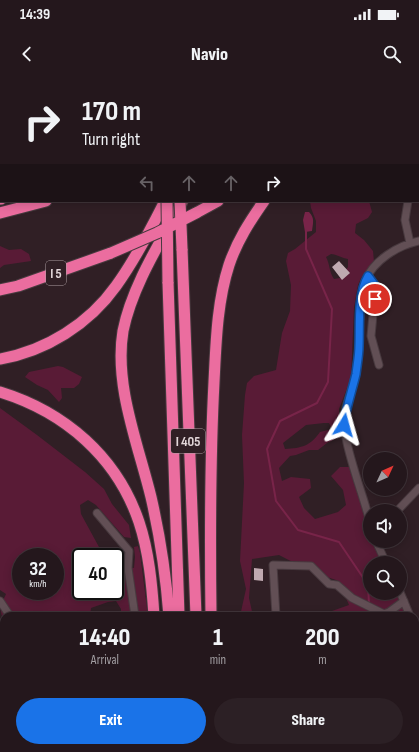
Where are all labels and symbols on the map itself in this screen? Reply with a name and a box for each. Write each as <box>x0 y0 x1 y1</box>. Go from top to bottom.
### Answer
road number: I 5 <box>46 261 66 285</box>
pin <box>358 282 392 316</box>
position arrow <box>323 404 365 446</box>
road number: I 405 <box>171 429 205 453</box>
north arrow <box>363 452 407 496</box>
speed limit sign: 40 <box>72 548 124 600</box>

